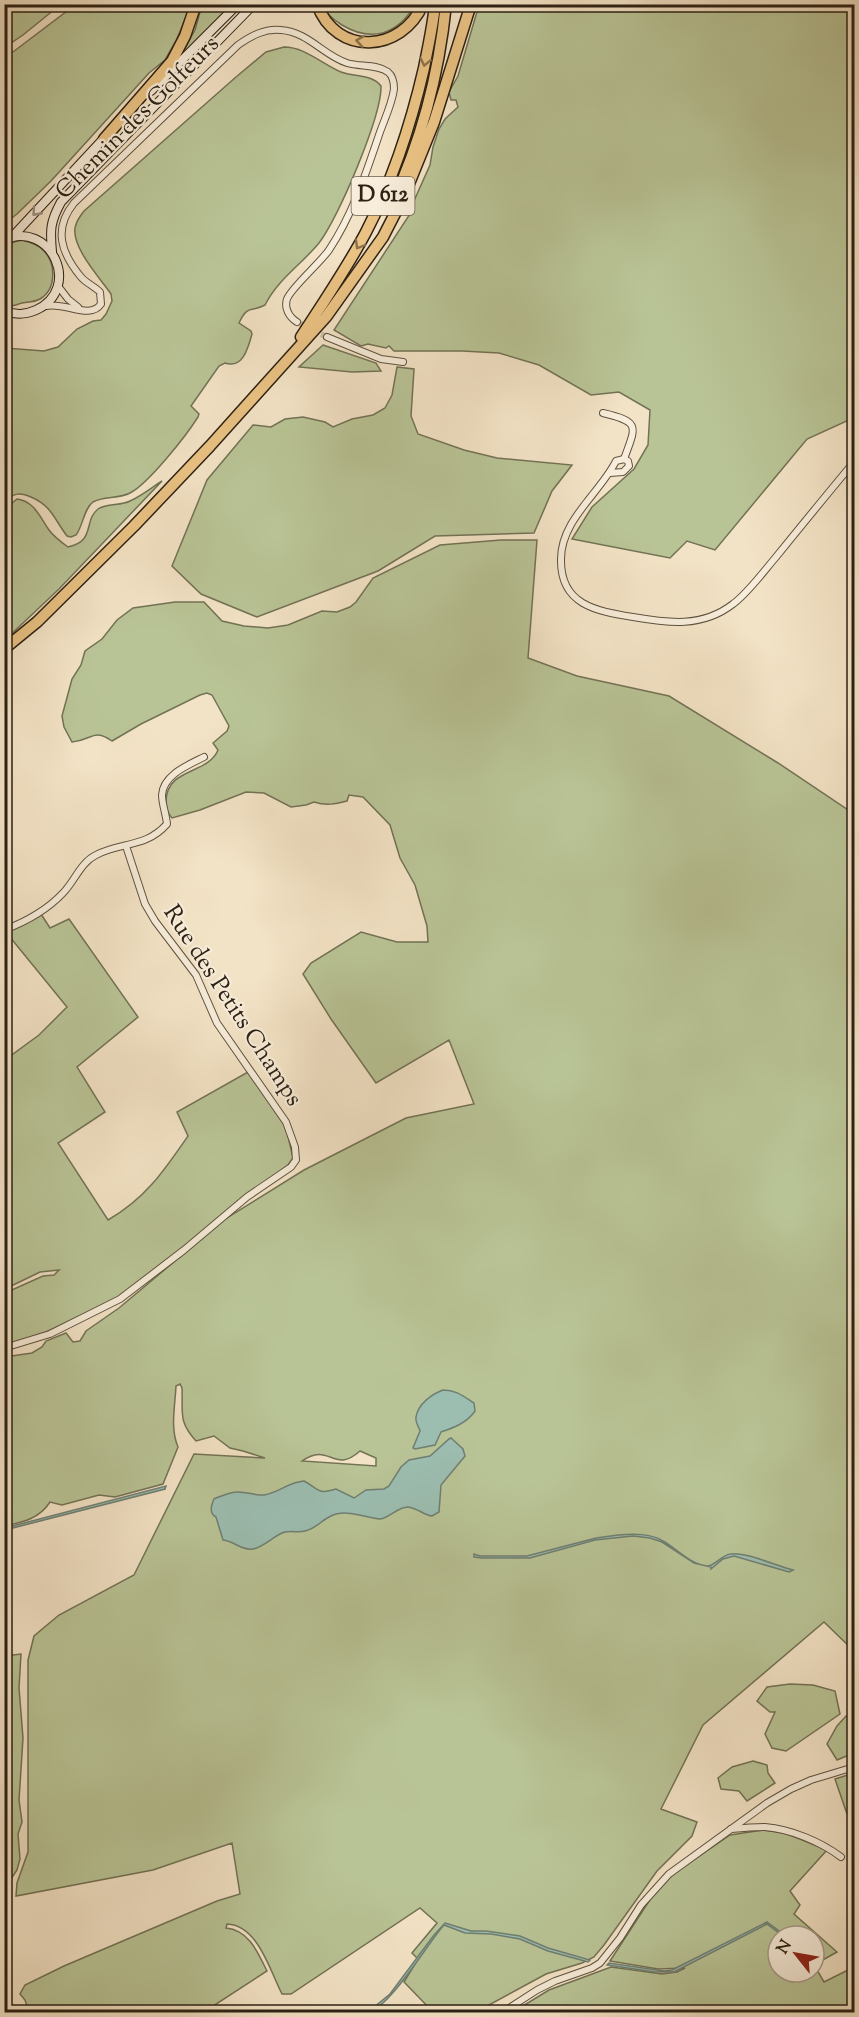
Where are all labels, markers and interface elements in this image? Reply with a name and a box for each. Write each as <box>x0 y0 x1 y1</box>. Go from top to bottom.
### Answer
street label: Chemin des Golfeurs <box>48 28 228 208</box>
one-way arrow <box>355 35 364 47</box>
one-way arrow <box>419 57 432 67</box>
road number: D 612 <box>352 177 415 215</box>
one-way arrow <box>32 205 43 216</box>
one-way arrow <box>355 238 366 249</box>
street label: Rue des Petits Champs <box>154 899 310 1113</box>
north arrow <box>766 1924 826 1984</box>
text: N <box>772 1936 799 1959</box>

